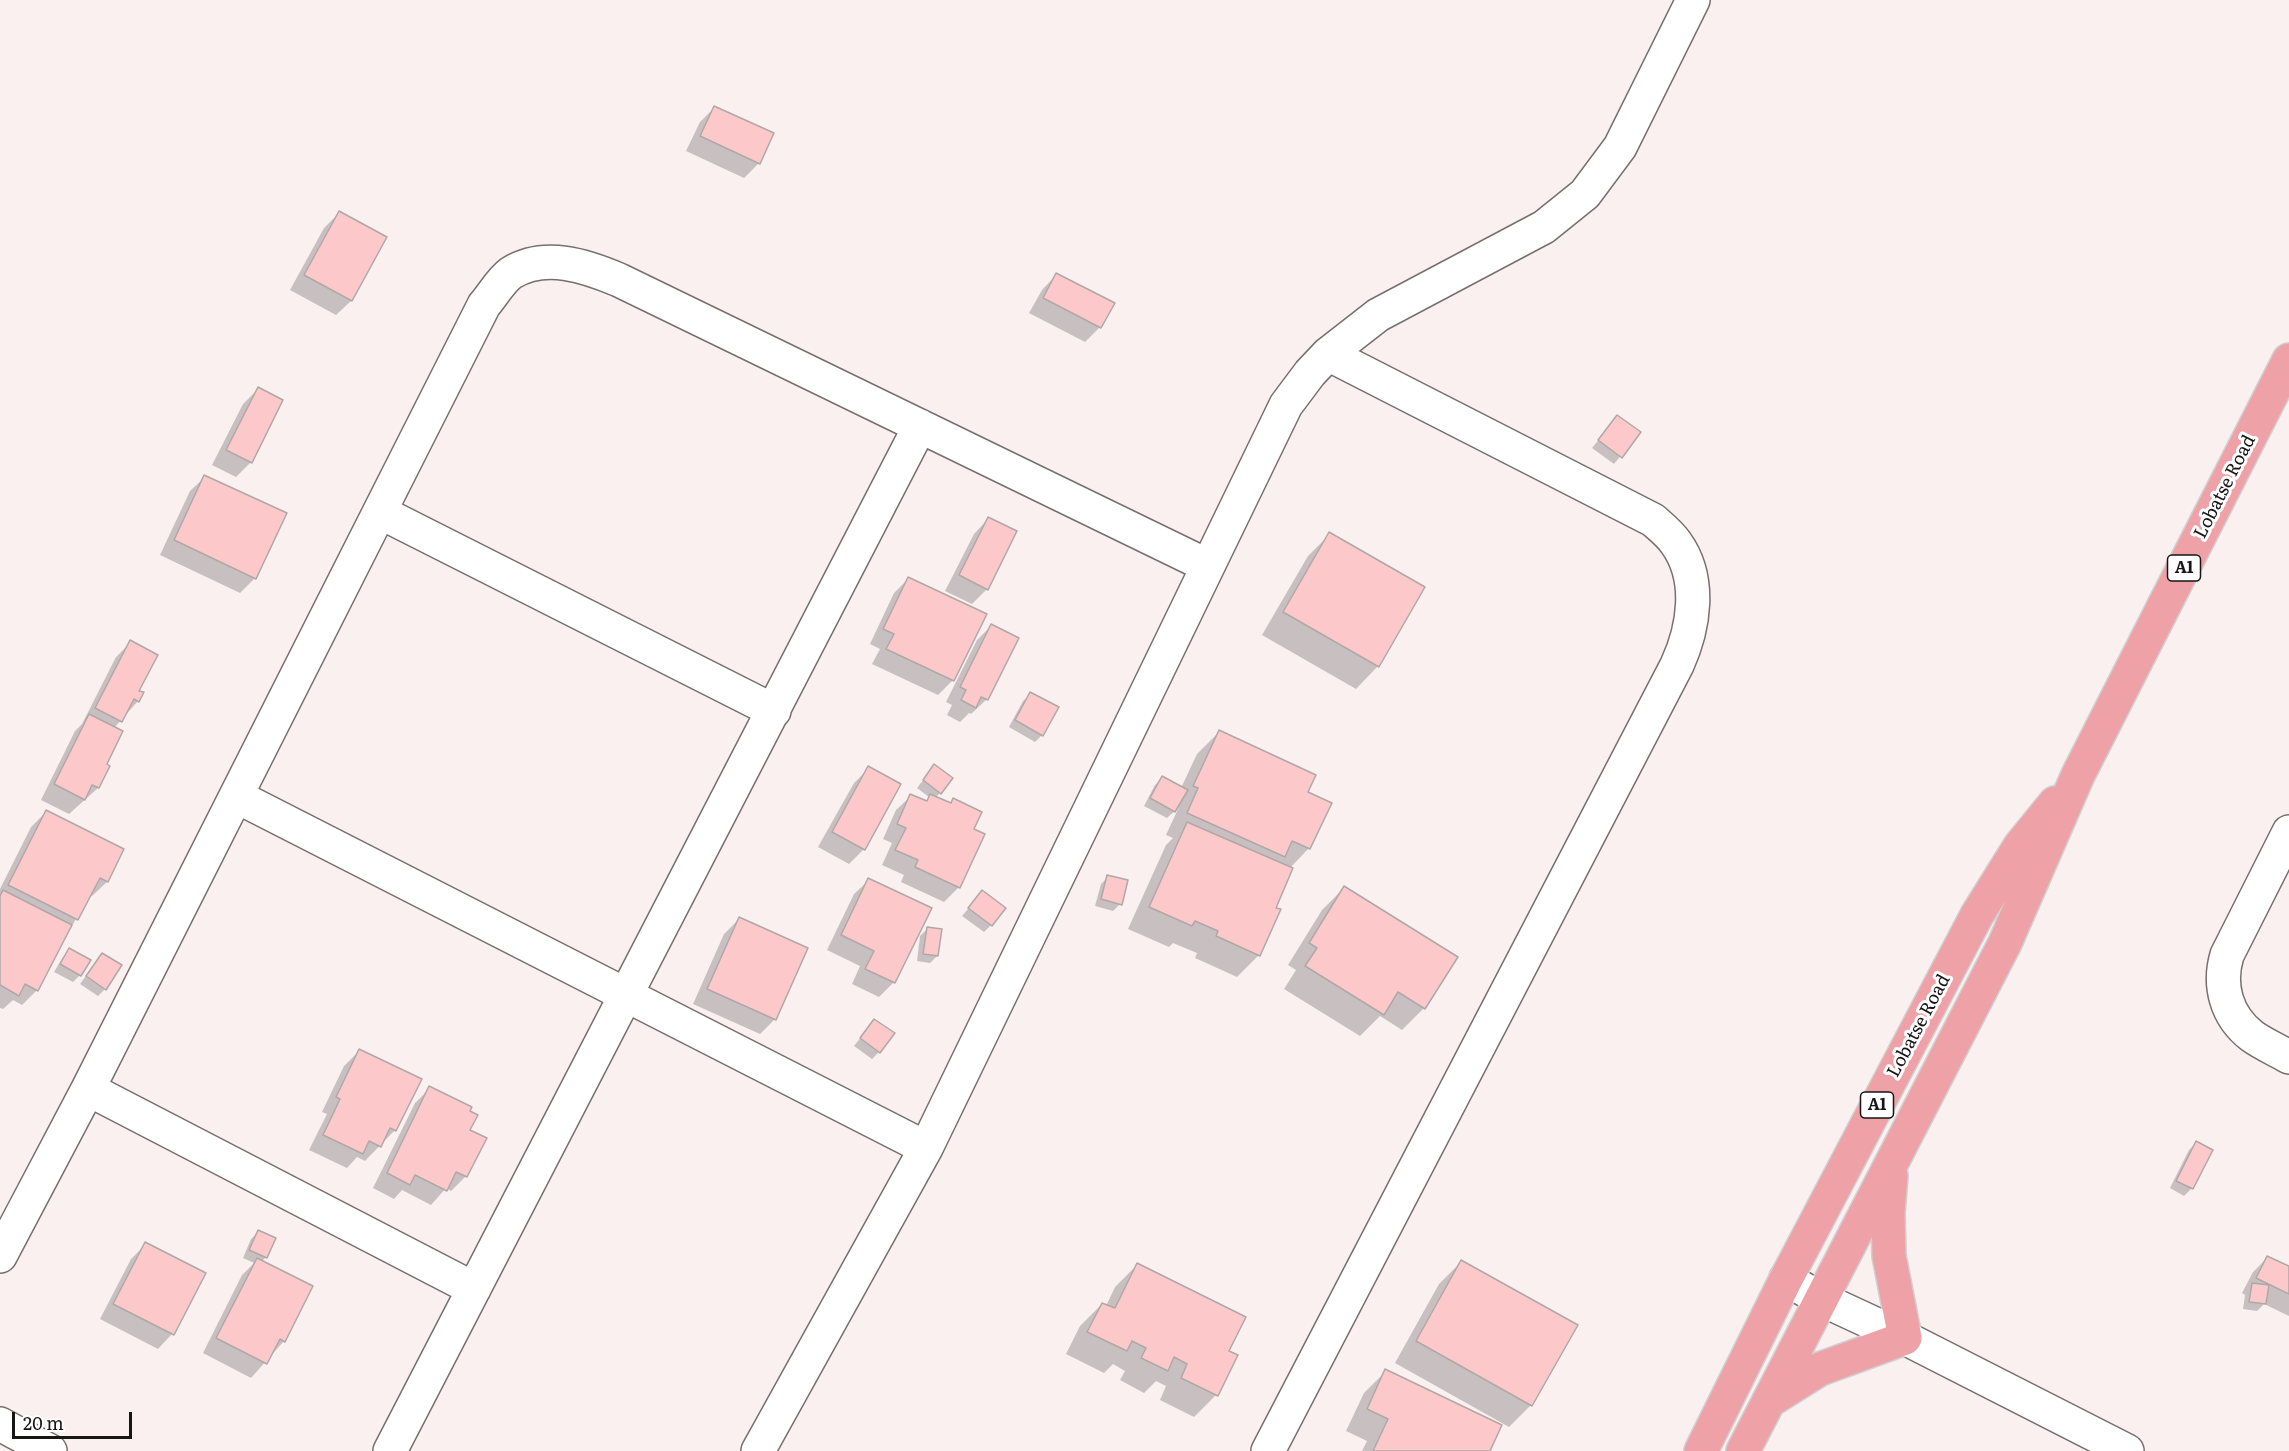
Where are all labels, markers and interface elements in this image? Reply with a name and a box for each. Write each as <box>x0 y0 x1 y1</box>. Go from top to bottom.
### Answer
street label: Lobatse Road <box>2190 432 2260 542</box>
road number: A1 <box>2168 555 2200 581</box>
street label: Lobatse Road <box>1883 971 1955 1081</box>
road number: A1 <box>1860 1092 1894 1118</box>
scale bar <box>15 1400 135 1438</box>
text: 20 m <box>23 1409 64 1436</box>

